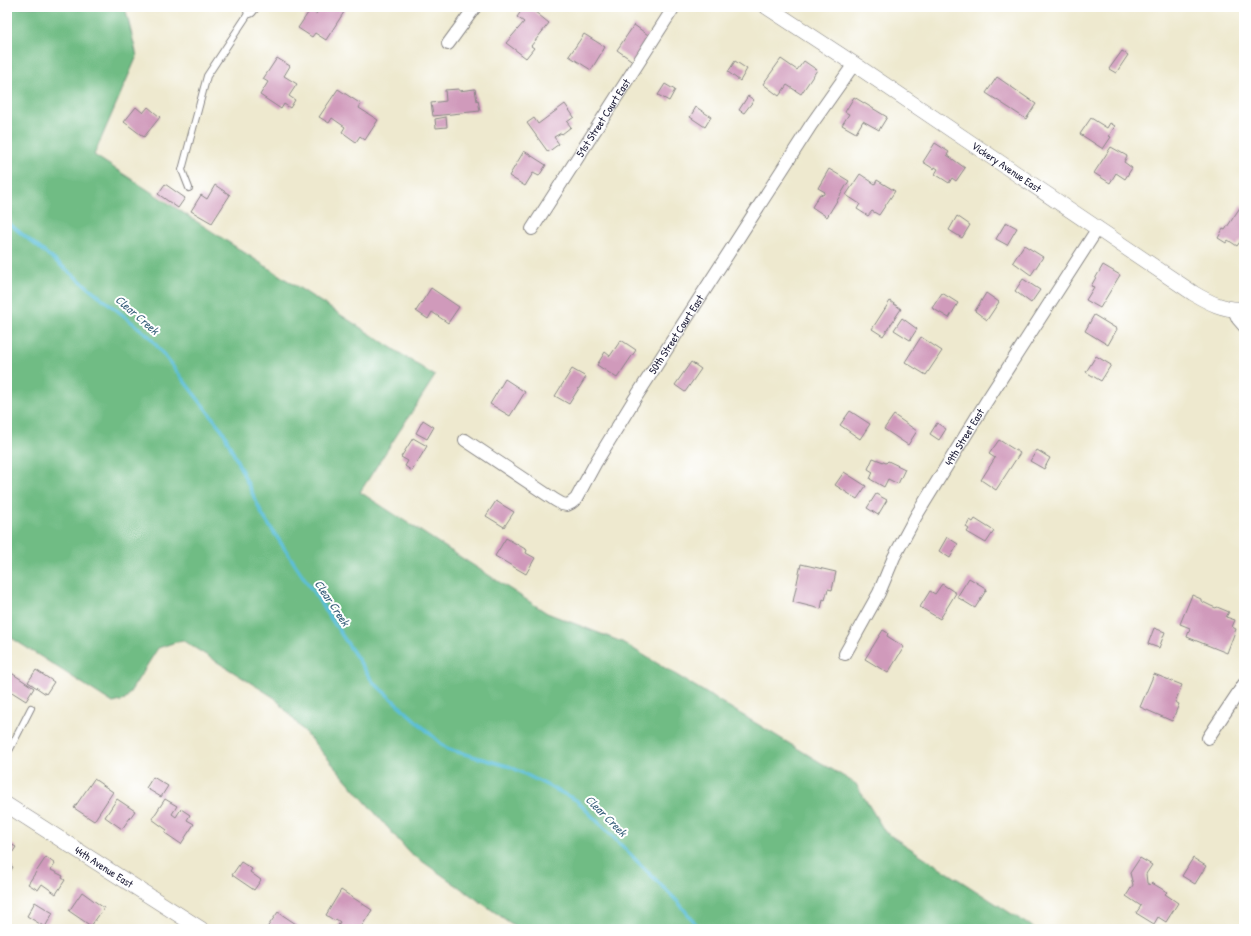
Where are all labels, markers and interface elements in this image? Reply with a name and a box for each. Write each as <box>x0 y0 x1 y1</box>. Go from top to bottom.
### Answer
street label: 51st Street Court East <box>573 76 633 160</box>
street label: Vickery Avenue East <box>969 139 1044 196</box>
water label: Clear Creek <box>112 291 163 339</box>
street label: 50th Street Court East <box>646 292 707 377</box>
street label: 49th Street East <box>942 406 987 468</box>
water label: Clear Creek <box>311 576 355 630</box>
water label: Clear Creek <box>582 791 632 841</box>
street label: 44th Avenue East <box>72 843 136 891</box>

